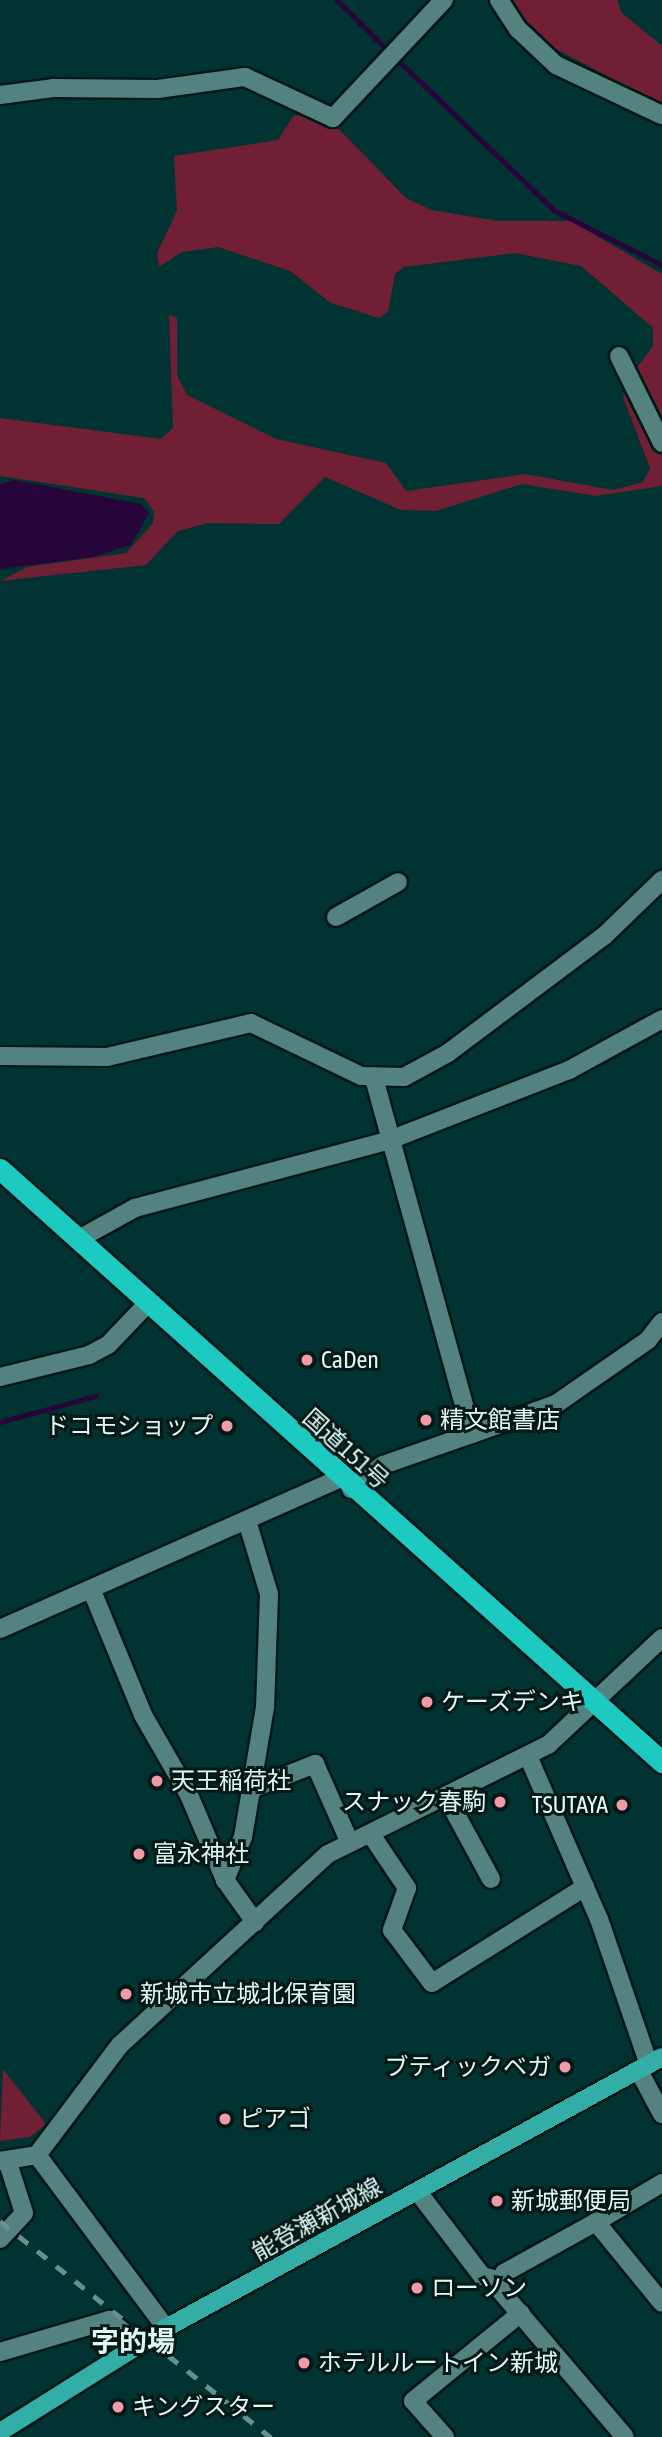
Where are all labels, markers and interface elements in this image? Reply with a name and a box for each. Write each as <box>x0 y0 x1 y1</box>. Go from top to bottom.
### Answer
place label: CaDen <box>321 1346 379 1374</box>
marker: CaDen <box>299 1352 315 1368</box>
street label: 国道151号 <box>297 1403 395 1495</box>
place label: 精文館書店 <box>440 1406 560 1434</box>
place label: ドコモショップ <box>45 1412 213 1440</box>
marker: 精文館書店 <box>418 1412 434 1428</box>
marker: ドコモショップ <box>219 1418 235 1434</box>
place label: ケーズデンキ <box>441 1688 585 1716</box>
marker: ケーズデンキ <box>419 1694 435 1710</box>
place label: 天王稲荷社 <box>171 1767 291 1795</box>
marker: 天王稲荷社 <box>149 1773 165 1789</box>
place label: スナック春駒 <box>342 1788 486 1816</box>
place label: TSUTAYA <box>532 1791 608 1819</box>
marker: スナック春駒 <box>492 1794 508 1810</box>
marker: TSUTAYA <box>614 1797 630 1813</box>
place label: 富永神社 <box>153 1840 249 1868</box>
marker: 富永神社 <box>131 1846 147 1862</box>
place label: 新城市立城北保育園 <box>140 1980 356 2008</box>
marker: 新城市立城北保育園 <box>118 1986 134 2002</box>
place label: ブティックベガ <box>383 2053 551 2081</box>
marker: ブティックベガ <box>557 2059 573 2075</box>
place label: ピアゴ <box>239 2105 311 2133</box>
marker: ピアゴ <box>217 2111 233 2127</box>
street label: 能登瀬新城線 <box>247 2171 387 2267</box>
place label: 新城郵便局 <box>511 2187 631 2215</box>
marker: 新城郵便局 <box>489 2193 505 2209</box>
place label: ローソン <box>431 2274 527 2302</box>
marker: ローソン <box>409 2280 425 2296</box>
district label: 字的場 <box>91 2324 175 2358</box>
place label: ホテルルートイン新城 <box>318 2349 558 2377</box>
marker: ホテルルートイン新城 <box>296 2355 312 2371</box>
place label: キングスター <box>132 2393 276 2421</box>
marker: キングスター <box>110 2399 126 2415</box>

